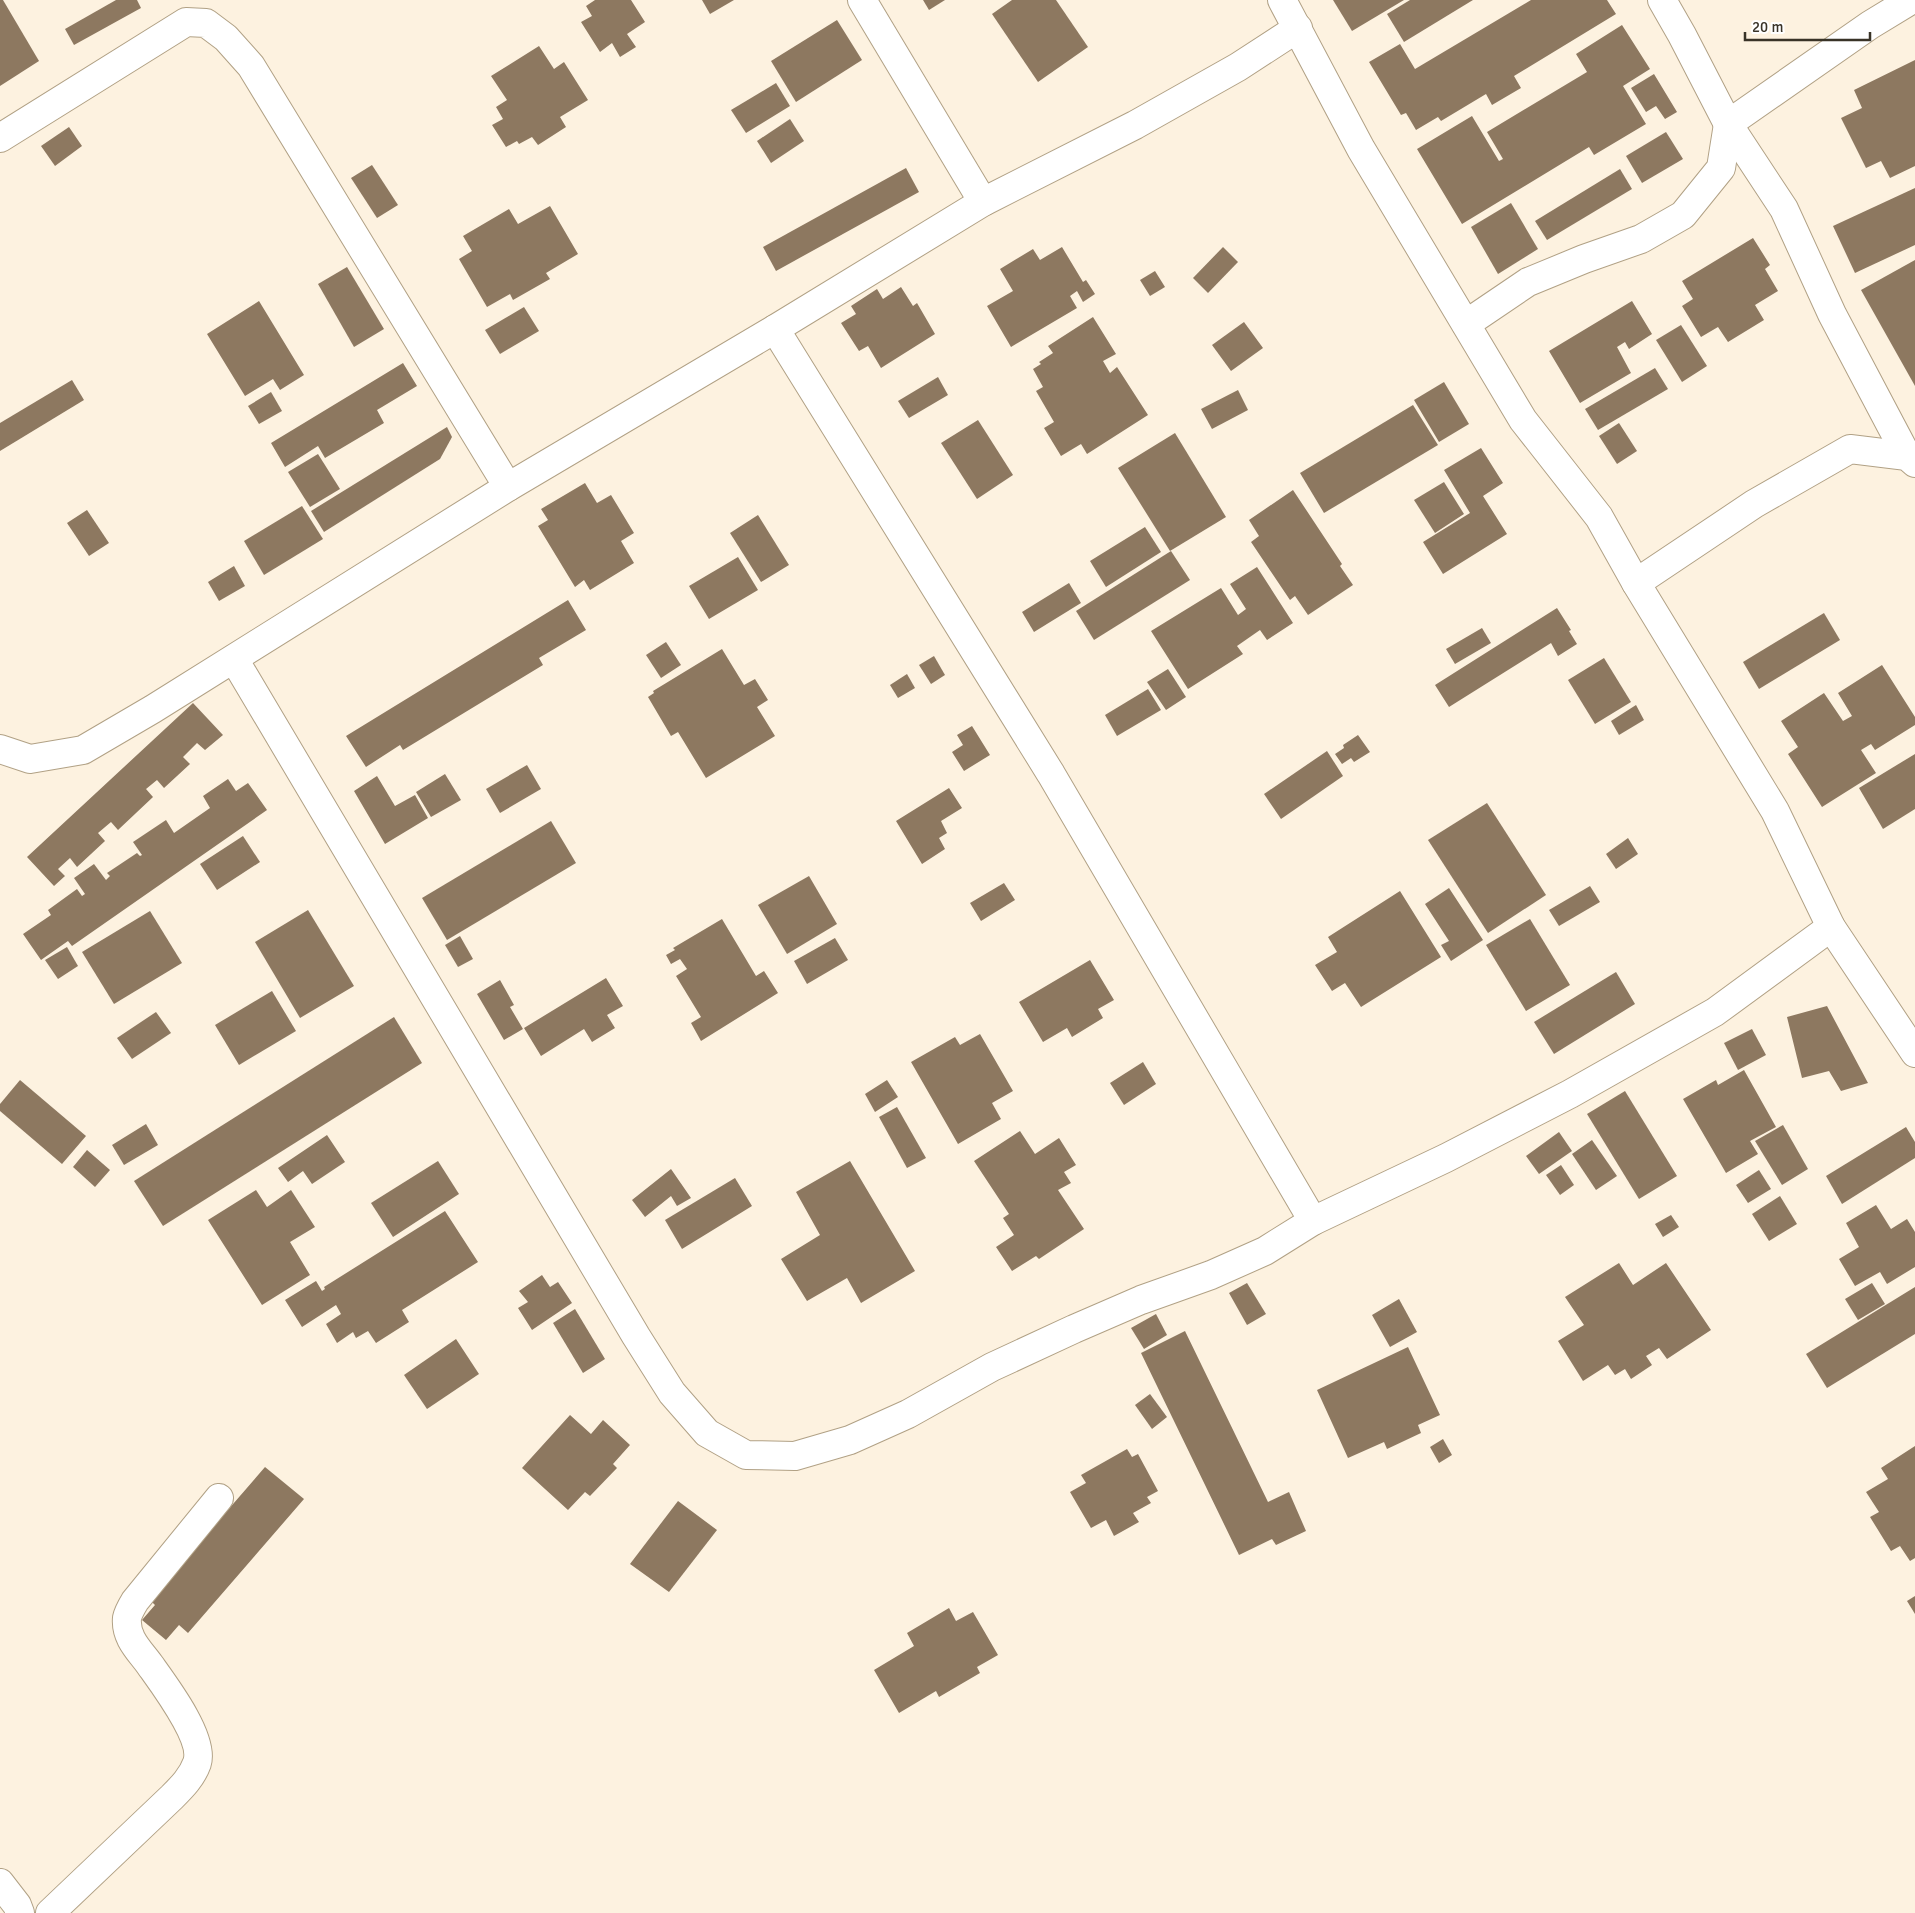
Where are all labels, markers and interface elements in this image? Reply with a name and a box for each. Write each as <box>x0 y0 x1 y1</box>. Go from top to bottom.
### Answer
scale bar <box>1745 10 1870 42</box>
text: 20 m <box>1752 18 1783 36</box>

